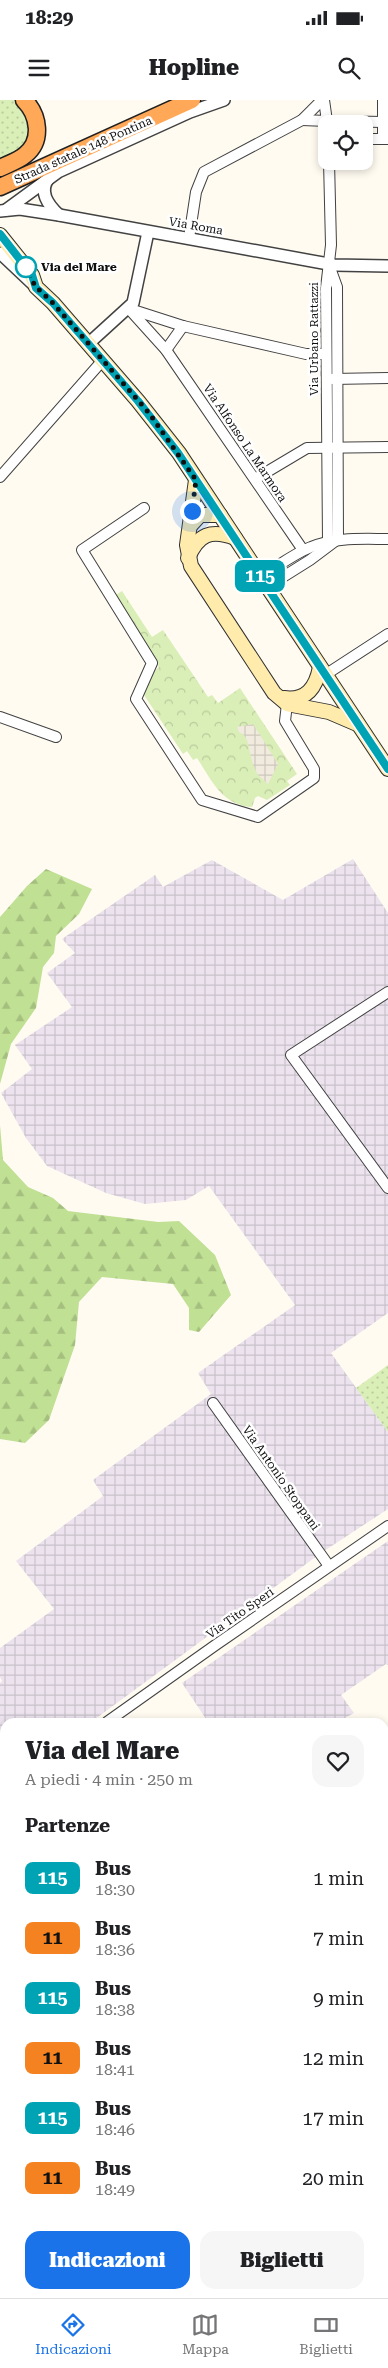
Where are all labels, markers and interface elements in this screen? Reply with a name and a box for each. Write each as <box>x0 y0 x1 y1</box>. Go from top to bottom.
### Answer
text: 18:29 <box>25 6 74 29</box>
icon: menu <box>25 54 53 82</box>
icon: search <box>335 54 363 82</box>
text: Hopline <box>149 55 239 80</box>
street label: Strada statale 148 Pontina <box>12 113 155 187</box>
map controls <box>318 115 373 170</box>
button: locate <box>318 115 373 170</box>
street label: Via Roma <box>168 214 225 238</box>
marker: Via del Mare <box>15 256 37 278</box>
place label: Via del Mare <box>41 260 117 274</box>
street label: Via Urbano Rattazzi <box>307 282 321 396</box>
street label: Via Alfonso La Marmora <box>200 381 290 505</box>
your location <box>180 499 205 524</box>
line badge: 115 <box>231 560 289 592</box>
text: 115 <box>245 565 275 586</box>
street label: Via Antonio Stoppani <box>240 1423 322 1533</box>
street label: Via Tito Speri <box>204 1584 277 1641</box>
button: heart <box>312 1735 364 1787</box>
text: Via del Mare <box>25 1737 179 1765</box>
text: A piedi · 4 min · 250 m <box>25 1770 193 1789</box>
text: Partenze <box>25 1814 110 1837</box>
text: Bus <box>95 1857 131 1880</box>
text: 115 <box>37 1867 68 1888</box>
text: 1 min <box>313 1867 364 1890</box>
text: 18:30 <box>95 1880 135 1899</box>
text: Bus <box>95 1917 131 1940</box>
text: 11 <box>42 1927 63 1948</box>
text: 7 min <box>313 1927 364 1950</box>
text: 18:36 <box>95 1940 135 1959</box>
text: Bus <box>95 1977 131 2000</box>
text: 115 <box>37 1987 68 2008</box>
text: 9 min <box>313 1987 364 2010</box>
text: 18:38 <box>95 2000 135 2019</box>
text: Bus <box>95 2037 131 2060</box>
text: 11 <box>42 2047 63 2068</box>
text: 12 min <box>302 2047 364 2070</box>
text: 18:41 <box>95 2060 135 2079</box>
text: Bus <box>95 2097 131 2120</box>
text: 115 <box>37 2107 68 2128</box>
text: 17 min <box>302 2107 364 2130</box>
text: 18:46 <box>95 2120 135 2139</box>
text: Bus <box>95 2157 131 2180</box>
text: 11 <box>42 2167 63 2188</box>
text: 20 min <box>302 2167 364 2190</box>
text: 18:49 <box>95 2180 135 2199</box>
button: Indicazioni <box>25 2231 190 2289</box>
button: Biglietti <box>200 2231 364 2289</box>
tab: Indicazioni <box>35 2311 112 2357</box>
tab: Mappa <box>182 2311 229 2357</box>
tab: Biglietti <box>299 2311 353 2357</box>

